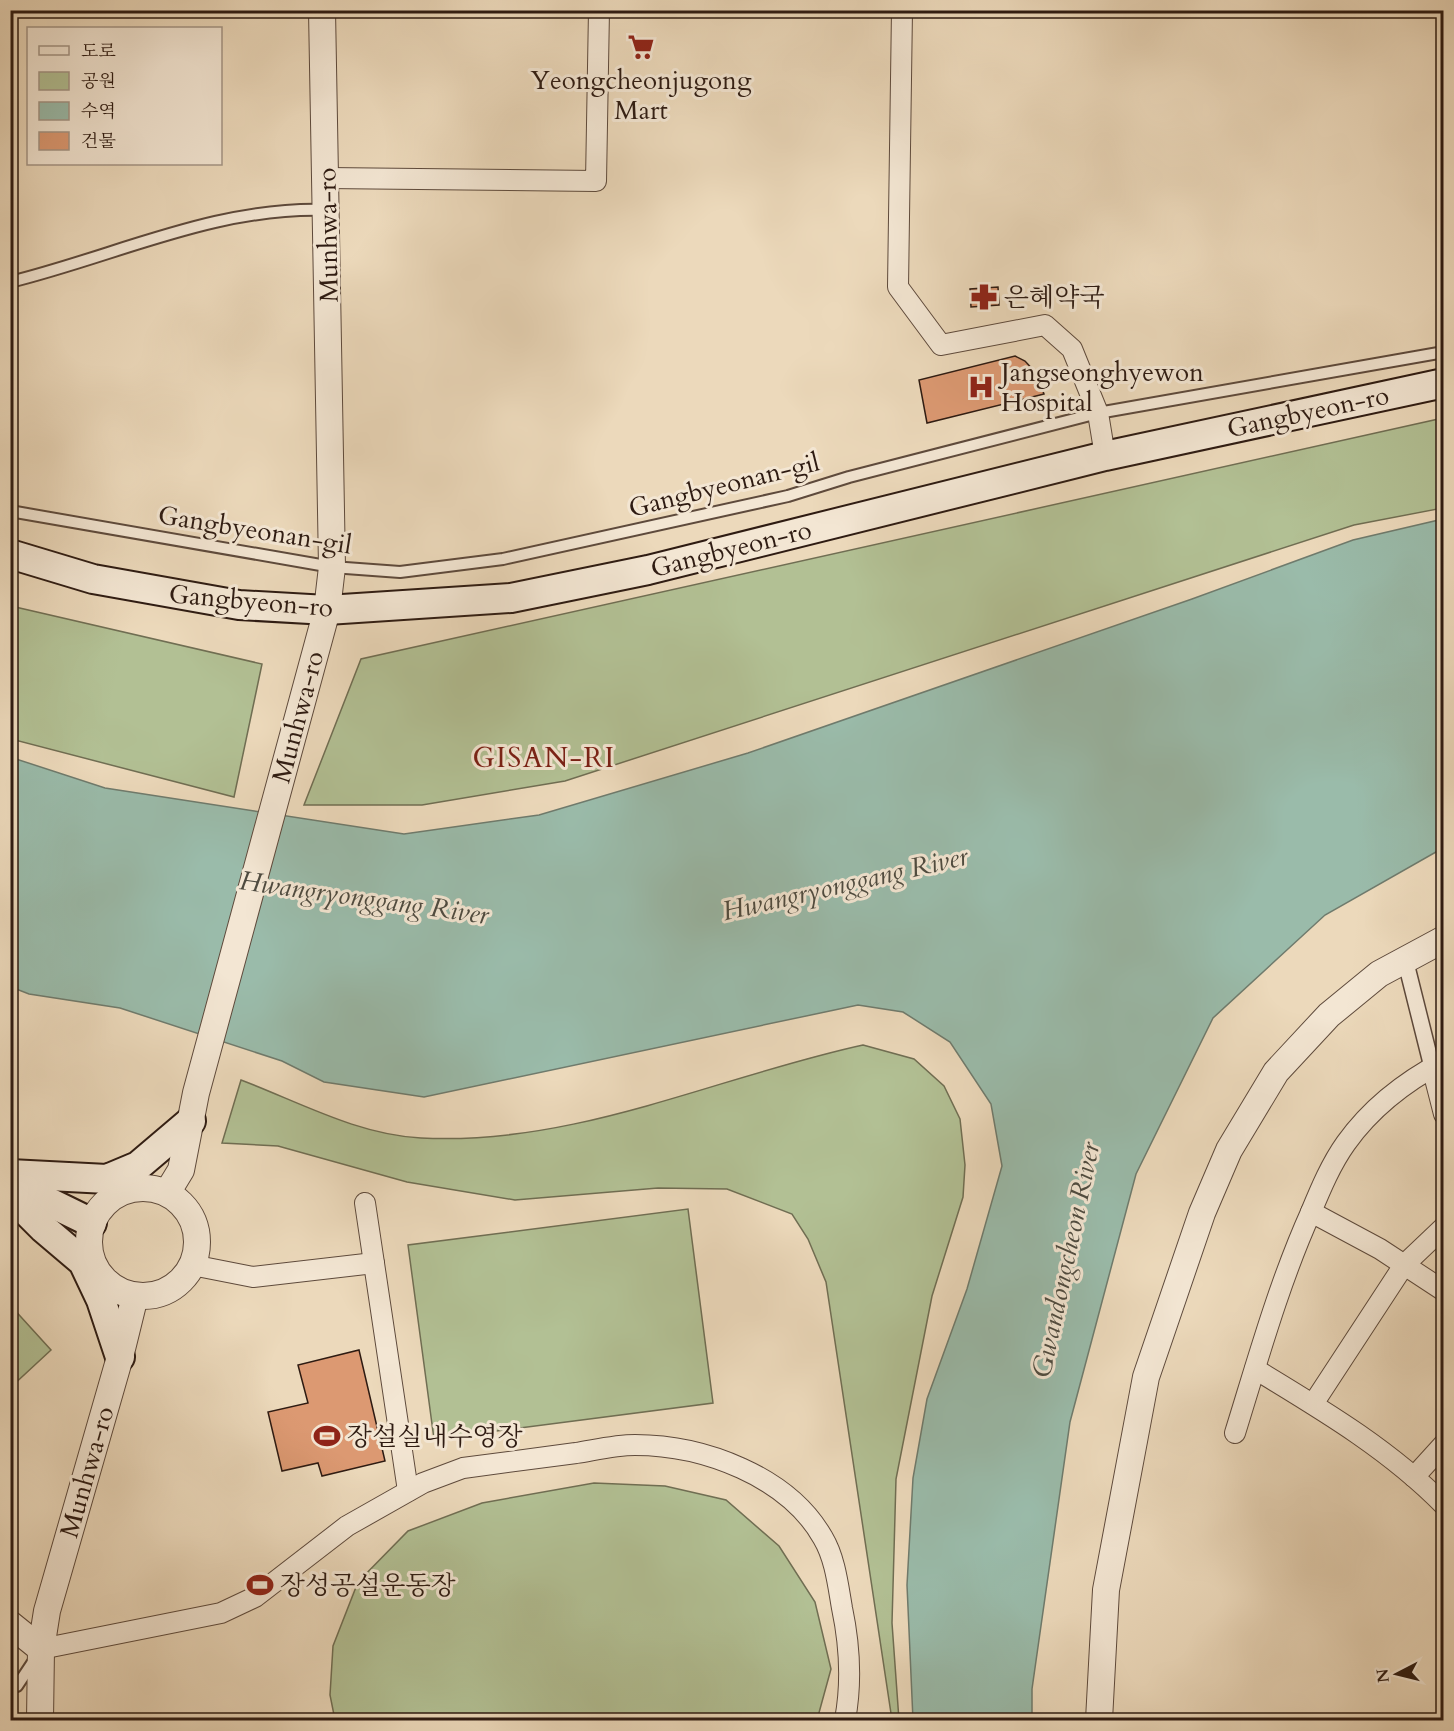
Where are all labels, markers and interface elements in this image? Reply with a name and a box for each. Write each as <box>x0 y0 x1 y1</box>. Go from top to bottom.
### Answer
legend <box>27 27 222 165</box>
supermarket icon: Yeongcheonjugong Mart <box>626 32 656 62</box>
text: 도로 <box>81 39 116 64</box>
place label: Yeongcheonjugong Mart <box>531 63 752 128</box>
text: 공원 <box>81 69 116 94</box>
text: 수역 <box>81 99 116 124</box>
text: 건물 <box>81 129 116 154</box>
street label: Munhwa-ro <box>309 167 347 303</box>
place label: 은혜약국 <box>1004 280 1104 315</box>
pharmacy icon: 은혜약국 <box>969 282 999 312</box>
place label: Jangseonghyewon Hospital <box>997 355 1204 420</box>
hospital icon: Jangseonghyewon Hospital <box>966 372 996 402</box>
street label: Gangbyeon-ro <box>1224 378 1392 446</box>
street label: Gangbyeonan-gil <box>625 444 823 526</box>
street label: Gangbyeonan-gil <box>156 497 355 563</box>
street label: Gangbyeon-ro <box>647 512 815 586</box>
street label: Gangbyeon-ro <box>167 576 335 626</box>
street label: Munhwa-ro <box>264 647 332 787</box>
district label: GISAN-RI <box>473 739 616 777</box>
water label: Hwangryonggang River <box>718 837 973 930</box>
water label: Hwangryonggang River <box>237 862 492 934</box>
water label: Gwandongcheon River <box>1023 1138 1109 1381</box>
street label: Munhwa-ro <box>52 1402 122 1542</box>
place label: 장설실내수영장 <box>347 1419 523 1454</box>
sports icon: 장설실내수영장 <box>312 1421 342 1451</box>
place label: 장성공설운동장 <box>280 1568 456 1603</box>
sports icon: 장성공설운동장 <box>245 1570 275 1600</box>
north arrow <box>1367 1644 1427 1704</box>
text: N <box>1371 1667 1395 1684</box>

